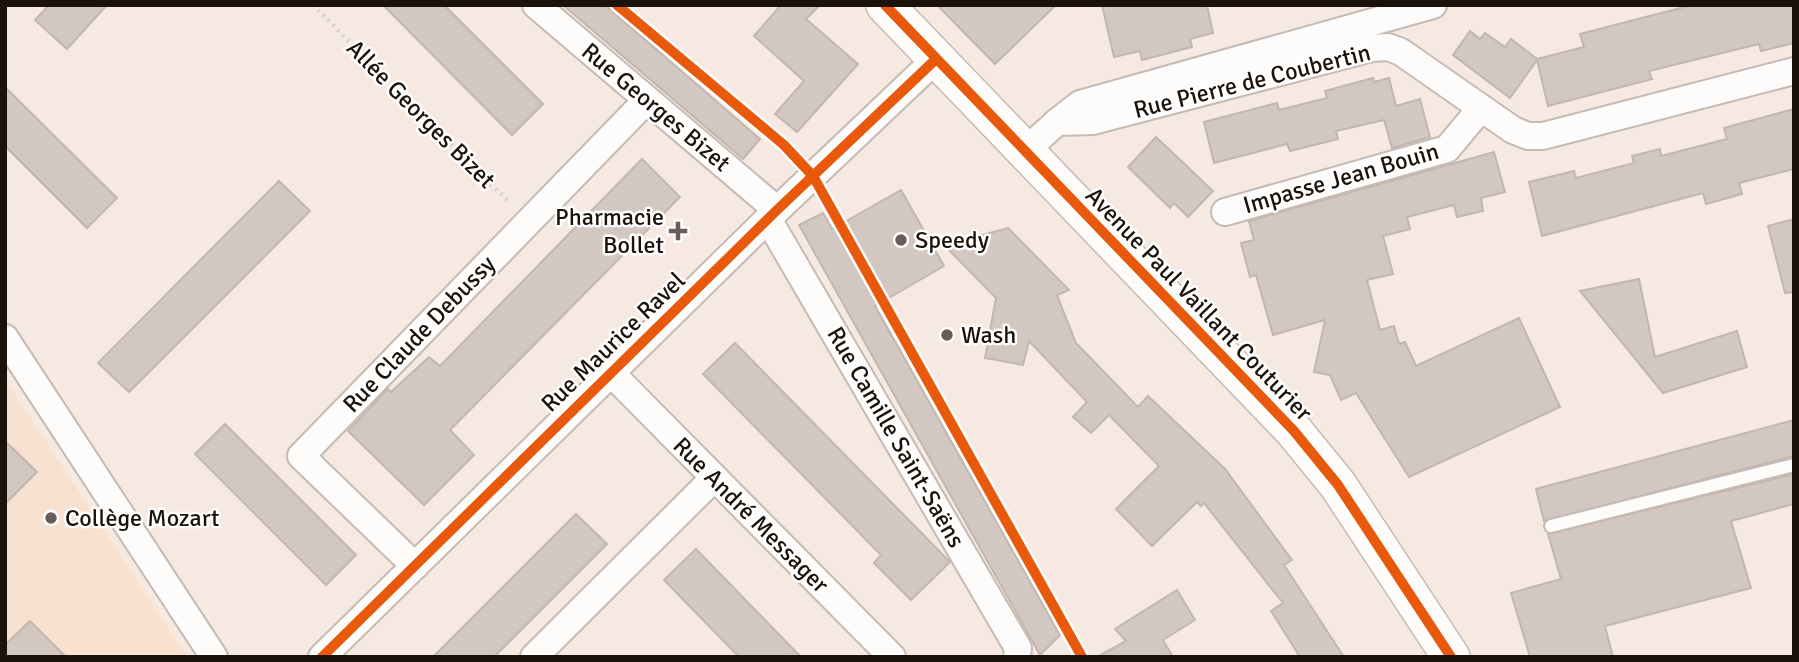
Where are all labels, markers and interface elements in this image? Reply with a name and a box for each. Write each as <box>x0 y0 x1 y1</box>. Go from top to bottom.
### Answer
street label: Allée Georges Bizet <box>340 33 502 195</box>
street label: Rue Georges Bizet <box>575 36 737 178</box>
street label: Rue Pierre de Coubertin <box>1130 37 1374 125</box>
street label: Impasse Jean Bouin <box>1240 136 1442 220</box>
street label: Avenue Paul Vaillant Couturier <box>1079 181 1319 427</box>
place label: Pharmacie Bollet <box>555 202 664 260</box>
marker: Pharmacie Bollet <box>670 223 686 239</box>
place label: Speedy <box>915 225 989 255</box>
marker: Speedy <box>893 232 909 248</box>
street label: Rue Claude Debussy <box>336 249 502 419</box>
street label: Rue Maurice Ravel <box>535 266 691 418</box>
place label: Wash <box>961 320 1016 350</box>
street label: Rue Camille Saint-Saëns <box>820 321 972 553</box>
marker: Wash <box>939 327 955 343</box>
street label: Rue André Messager <box>667 431 835 599</box>
place label: Collège Mozart <box>65 503 219 533</box>
marker: Collège Mozart <box>43 510 59 526</box>

